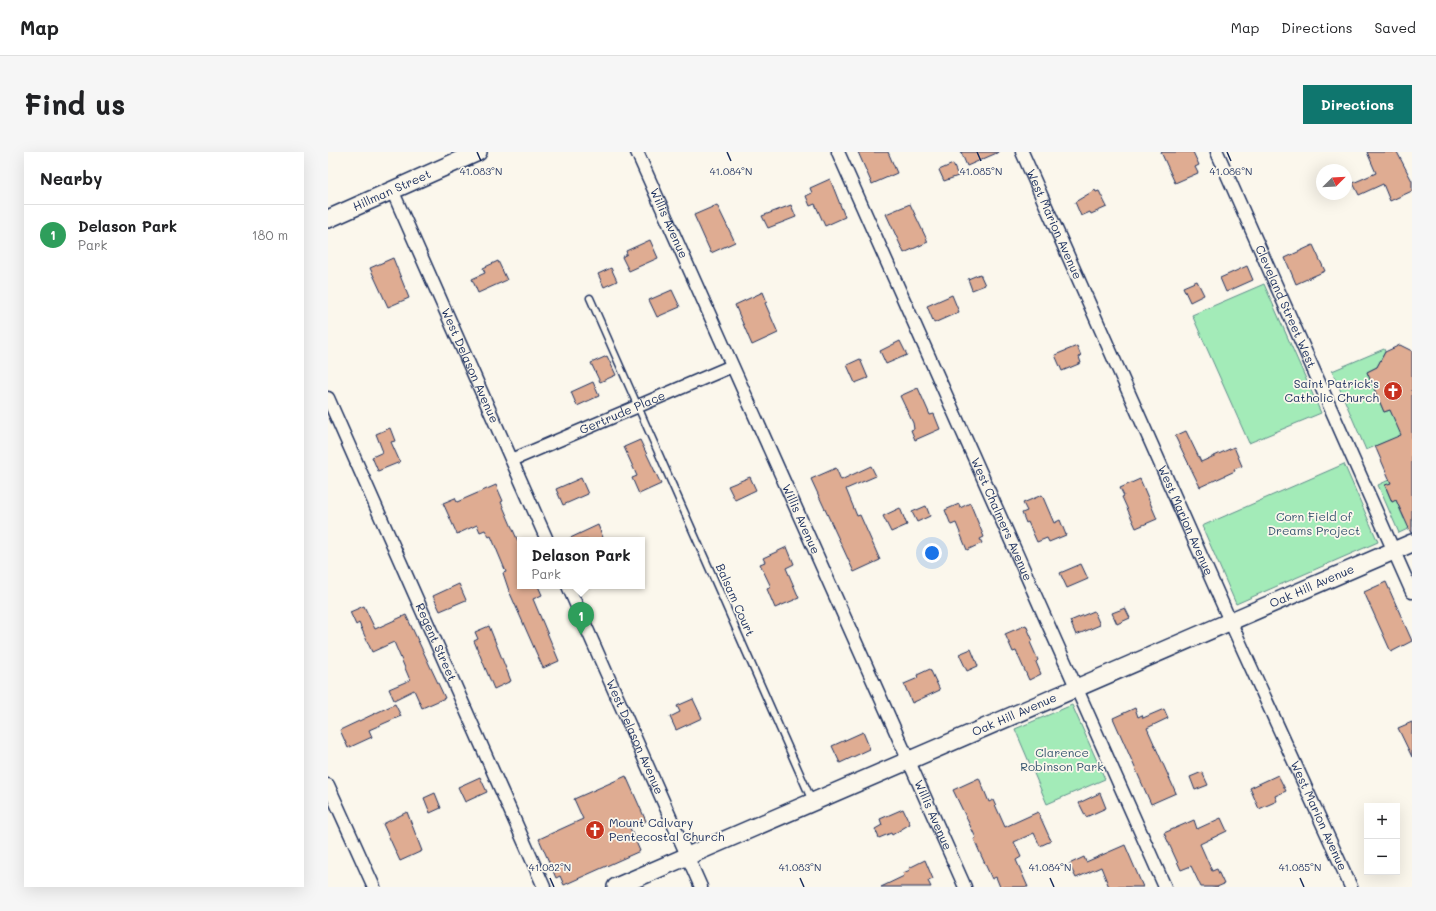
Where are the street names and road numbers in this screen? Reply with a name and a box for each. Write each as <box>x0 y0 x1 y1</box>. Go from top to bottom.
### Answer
street label: Hillman Street <box>350 165 433 214</box>
street label: West Marion Avenue <box>1024 166 1086 281</box>
street label: Willis Avenue <box>647 185 692 260</box>
street label: Cleveland Street West <box>1252 242 1321 370</box>
street label: West Delason Avenue <box>438 305 503 425</box>
street label: Gertrude Place <box>577 387 667 437</box>
street label: West Chalmers Avenue <box>968 455 1037 583</box>
street label: West Marion Avenue <box>1155 462 1218 578</box>
street label: Willis Avenue <box>779 481 824 556</box>
street label: Oak Hill Avenue <box>1267 560 1356 611</box>
street label: Balsam Court <box>713 561 759 639</box>
street label: Regent Street <box>413 600 461 683</box>
street label: West Delason Avenue <box>603 676 668 797</box>
street label: Oak Hill Avenue <box>969 689 1059 739</box>
street label: West Marion Avenue <box>1288 758 1351 873</box>
street label: Willis Avenue <box>911 777 956 852</box>

